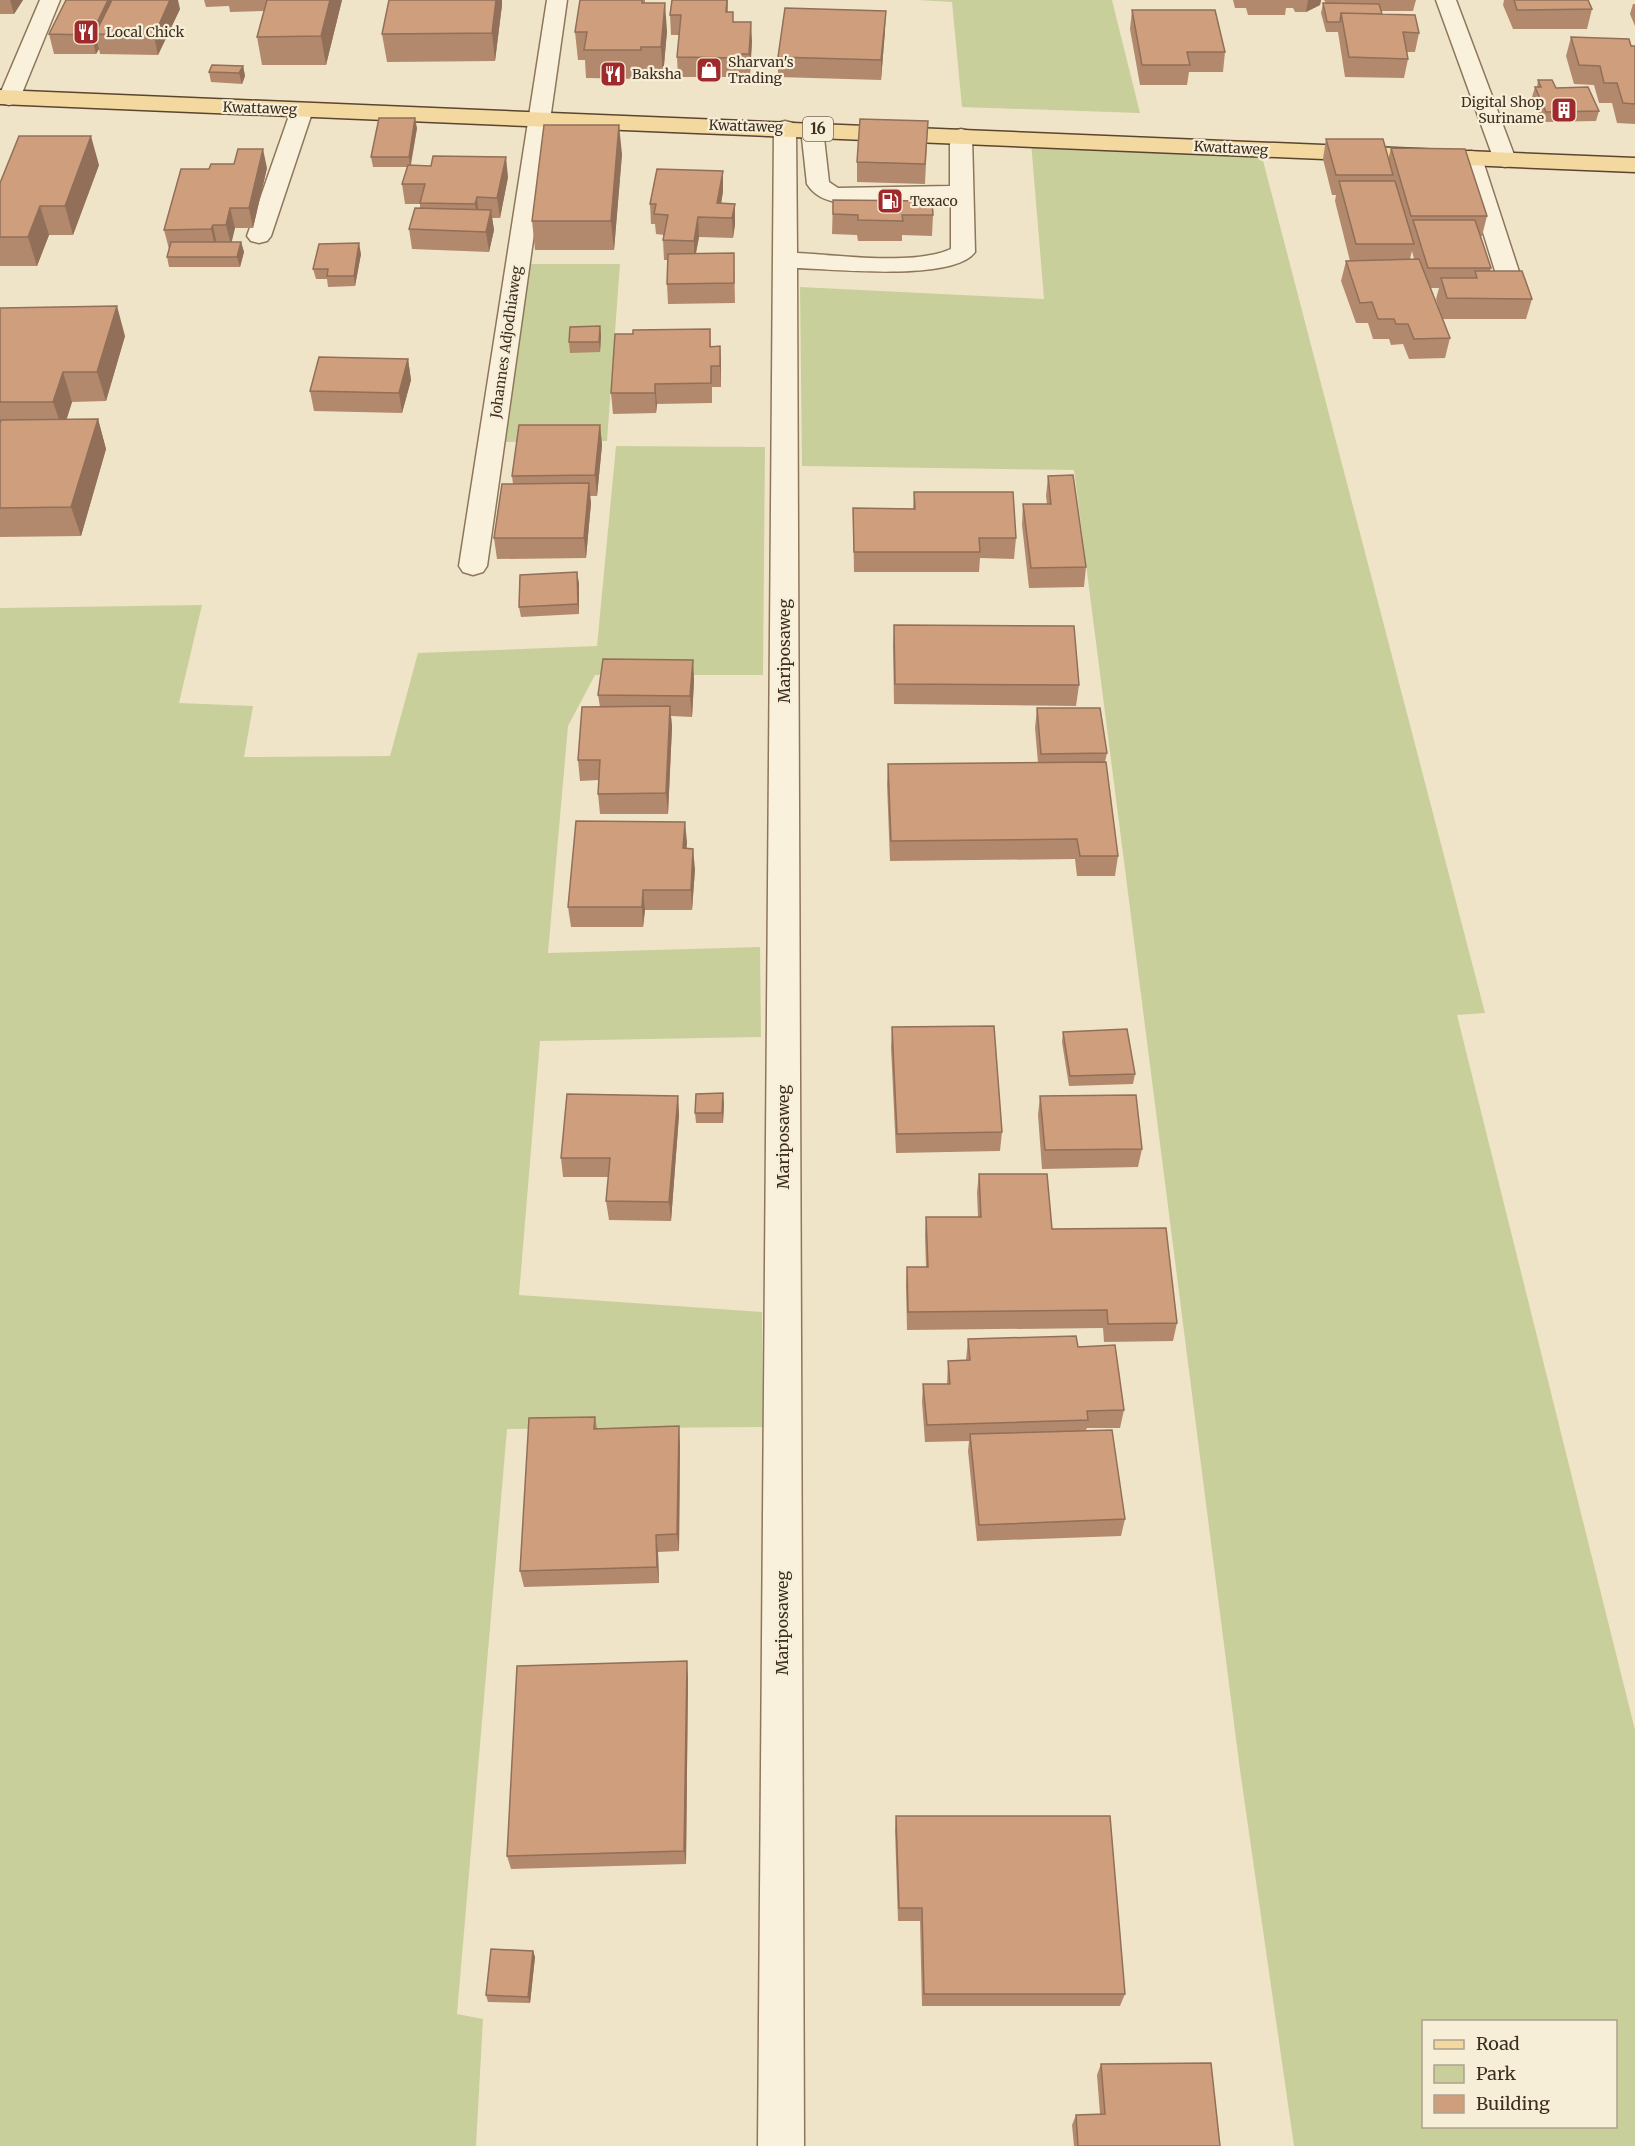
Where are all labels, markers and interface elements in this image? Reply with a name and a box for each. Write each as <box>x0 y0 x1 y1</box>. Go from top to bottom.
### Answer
restaurant icon: Local Chick <box>71 17 101 47</box>
place label: Local Chick <box>106 23 184 41</box>
place label: Sharvan's Trading <box>728 53 794 87</box>
shop icon: Sharvan's Trading <box>694 55 724 85</box>
restaurant icon: Baksha <box>598 59 628 89</box>
place label: Baksha <box>632 65 682 83</box>
place label: Digital Shop Suriname <box>1461 93 1544 127</box>
building icon: Digital Shop Suriname <box>1549 95 1579 125</box>
street label: Kwattaweg <box>222 98 298 118</box>
street label: Kwattaweg <box>708 116 784 136</box>
road number: 16 <box>803 117 833 141</box>
street label: Kwattaweg <box>1193 137 1269 159</box>
fuel station icon: Texaco <box>875 186 905 216</box>
place label: Texaco <box>910 192 958 210</box>
street label: Johannes Adjodhiaweg <box>486 264 526 420</box>
street label: Mariposaweg <box>774 599 794 703</box>
street label: Mariposaweg <box>773 1085 793 1189</box>
street label: Mariposaweg <box>772 1571 792 1675</box>
legend <box>1422 2020 1617 2128</box>
text: Road <box>1476 2032 1520 2055</box>
text: Park <box>1476 2062 1517 2085</box>
text: Building <box>1476 2092 1550 2115</box>

